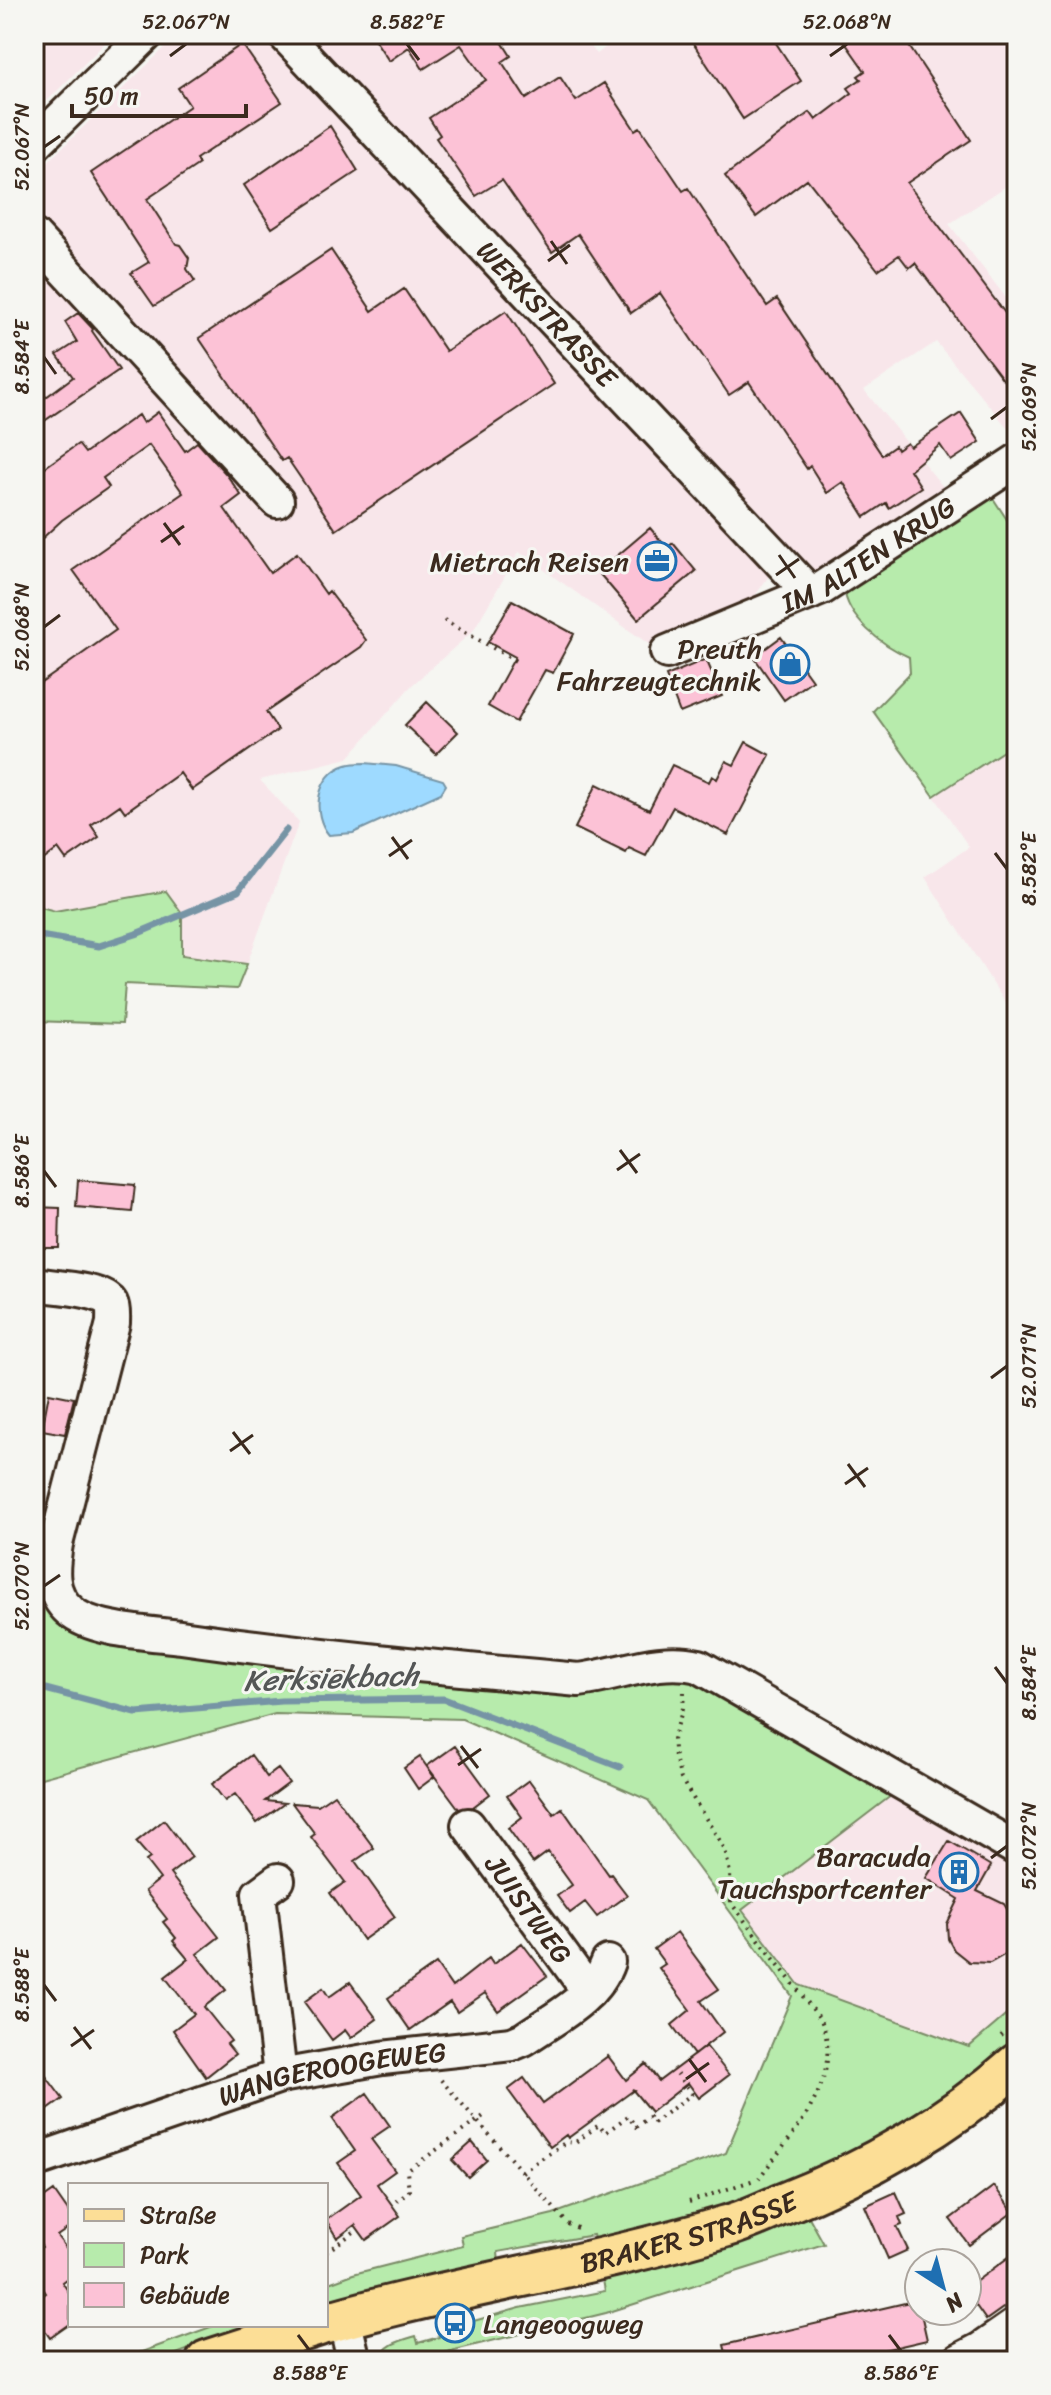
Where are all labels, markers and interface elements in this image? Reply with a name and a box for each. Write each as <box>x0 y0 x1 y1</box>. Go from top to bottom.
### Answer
text: 52.067°N <box>142 5 230 40</box>
text: 8.582°E <box>370 5 446 40</box>
text: 52.068°N <box>803 5 891 40</box>
scale bar <box>72 68 246 118</box>
text: 50 m <box>84 75 139 117</box>
text: 52.067°N <box>5 103 40 191</box>
street label: WERKSTRASSE <box>465 228 631 400</box>
text: 8.584°E <box>5 318 40 394</box>
text: 52.069°N <box>1012 363 1047 451</box>
street label: IM ALTEN KRUG <box>772 482 966 627</box>
place label: Mietrach Reisen <box>430 537 629 586</box>
office icon: Mietrach Reisen <box>636 540 678 582</box>
text: 52.068°N <box>5 583 40 671</box>
place label: Preuth Fahrzeugtechnik <box>557 624 762 705</box>
shop icon: Preuth Fahrzeugtechnik <box>769 643 811 685</box>
text: 8.582°E <box>1012 830 1047 906</box>
text: 8.586°E <box>5 1132 40 1208</box>
text: 52.071°N <box>1012 1323 1047 1408</box>
text: 52.070°N <box>5 1541 40 1630</box>
text: 8.584°E <box>1012 1644 1047 1720</box>
water label: Kerksiekbach <box>243 1648 421 1708</box>
text: 52.072°N <box>1012 1802 1047 1890</box>
place label: Baracuda Tauchsportcenter <box>717 1832 933 1913</box>
street label: JUISTWEG <box>472 1843 586 1975</box>
building icon: Baracuda Tauchsportcenter <box>938 1851 980 1893</box>
text: 8.588°E <box>5 1946 40 2022</box>
street label: WANGEROOGEWEG <box>211 2027 449 2120</box>
street label: BRAKER STRASSE <box>575 2176 806 2287</box>
legend <box>68 2183 328 2327</box>
text: Straße <box>140 2194 216 2236</box>
text: Park <box>140 2234 189 2276</box>
north arrow <box>903 2247 983 2327</box>
text: Gebäude <box>140 2274 230 2316</box>
text: N <box>936 2282 973 2323</box>
place label: Langeoogweg <box>483 2299 644 2348</box>
bus stop icon: Langeoogweg <box>434 2302 476 2344</box>
text: 8.588°E <box>273 2356 349 2391</box>
text: 8.586°E <box>864 2356 940 2391</box>

